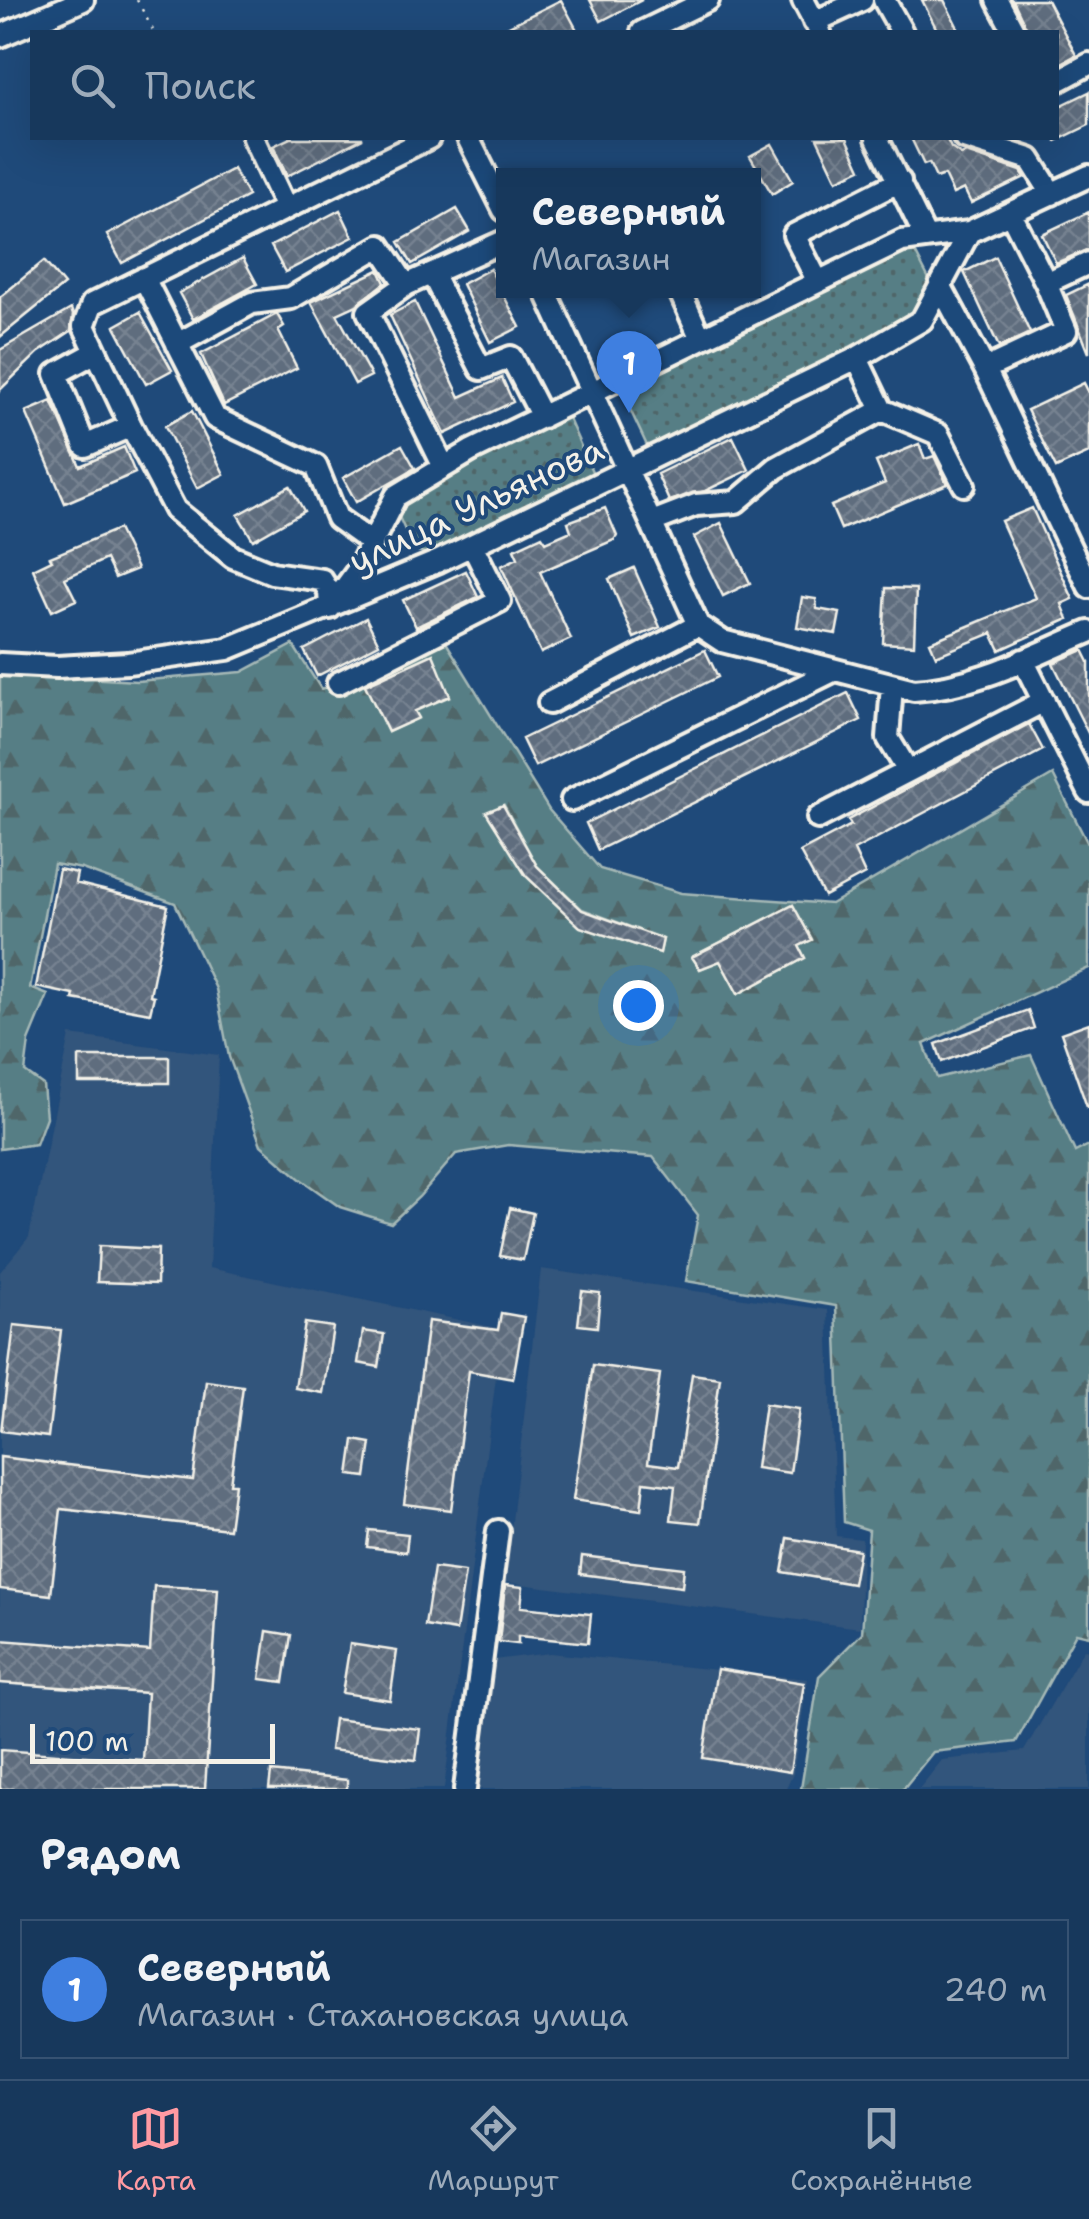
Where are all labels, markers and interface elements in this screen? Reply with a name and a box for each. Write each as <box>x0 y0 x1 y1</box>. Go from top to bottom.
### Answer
search box <box>30 30 1059 140</box>
icon: search <box>65 58 120 113</box>
text: Поиск <box>145 60 256 111</box>
popup <box>496 168 761 298</box>
text: Северный <box>532 186 725 237</box>
text: Магазин <box>532 237 671 280</box>
pin: 1 <box>596 330 662 413</box>
street label: улица Ульянова <box>341 425 611 584</box>
your location <box>613 980 664 1031</box>
scale bar <box>30 1719 275 1764</box>
text: 100 m <box>45 1722 129 1760</box>
text: Рядом <box>40 1826 181 1882</box>
text: Северный <box>137 1942 331 1993</box>
text: 1 <box>67 1968 82 2011</box>
text: 240 m <box>944 1968 1047 2011</box>
text: Магазин · Стахановская улица <box>137 1993 628 2036</box>
tab: Карта <box>116 2101 196 2199</box>
tab: Маршрут <box>428 2101 558 2199</box>
tab: Сохранённые <box>790 2101 973 2199</box>

